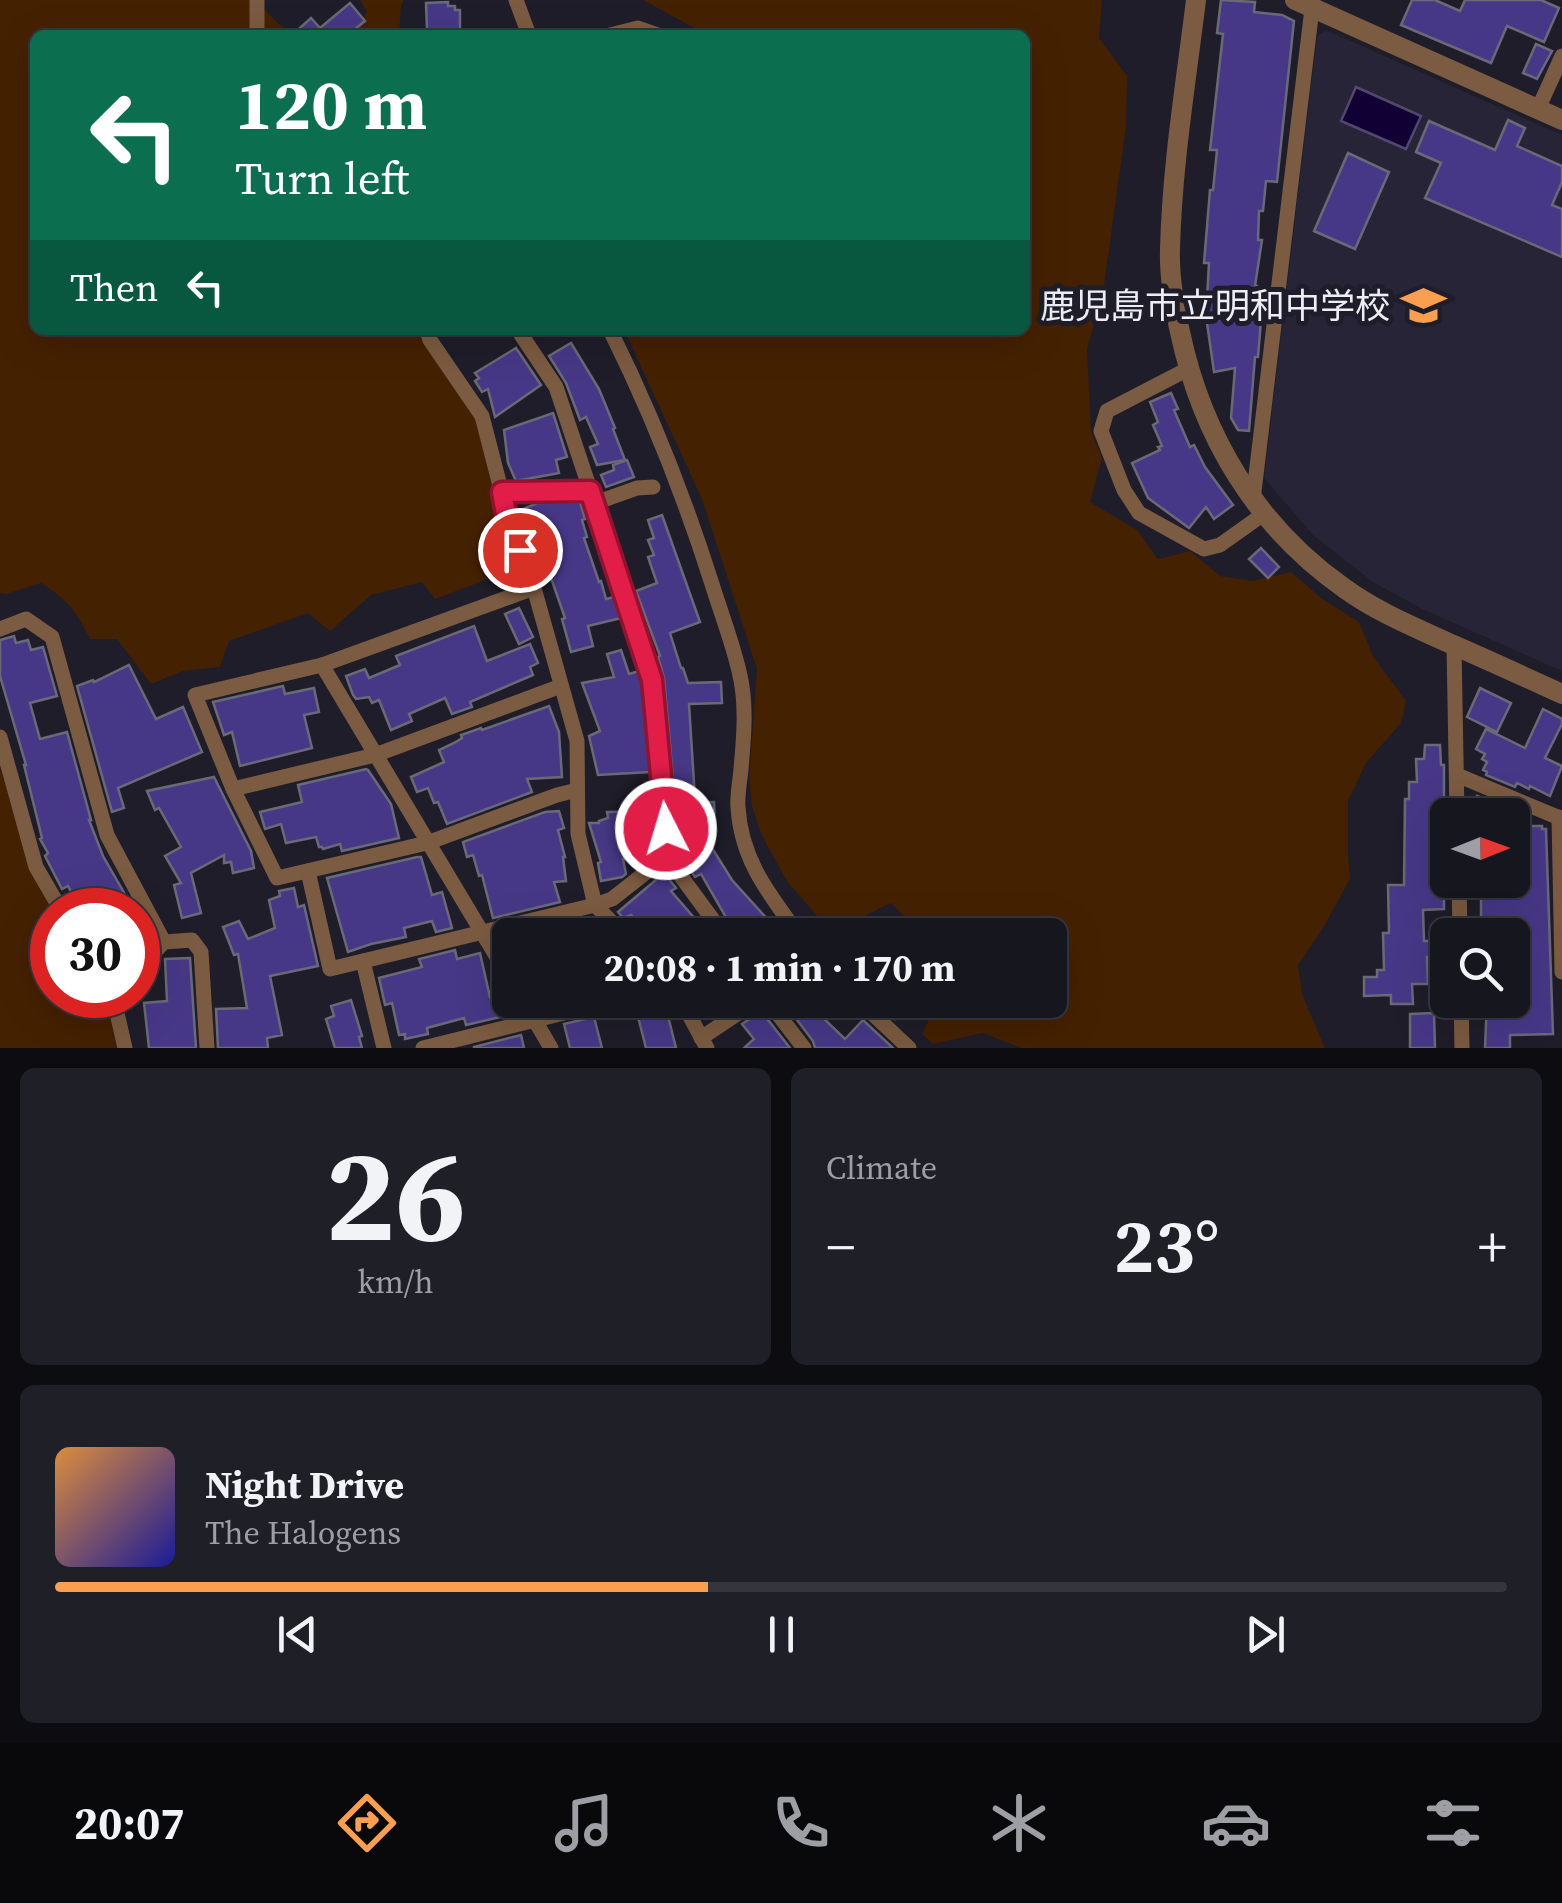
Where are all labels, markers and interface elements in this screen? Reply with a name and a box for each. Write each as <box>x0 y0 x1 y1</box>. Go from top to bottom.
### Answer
text: 120 m <box>235 56 427 152</box>
icon: left <box>70 70 200 200</box>
text: Turn left <box>235 147 409 209</box>
icon: left <box>178 260 233 315</box>
text: Then <box>70 262 158 314</box>
place label: 鹿児島市立明和中学校 <box>1040 282 1390 330</box>
school or university icon: 鹿児島市立明和中学校 <box>1399 282 1447 330</box>
pin <box>478 508 563 593</box>
icon: arrive <box>493 523 548 578</box>
position arrow <box>614 777 718 881</box>
north arrow <box>1430 798 1530 898</box>
map controls <box>1430 798 1530 1018</box>
speed limit sign: 30 <box>30 888 160 1018</box>
button: search <box>1430 918 1530 1018</box>
text: 20:08 · 1 min · 170 m <box>603 942 956 994</box>
text: 26 <box>325 1105 466 1284</box>
text: Climate <box>826 1146 937 1190</box>
text: 23° <box>1114 1194 1219 1297</box>
text: − <box>826 1209 855 1284</box>
text: + <box>1478 1209 1507 1284</box>
text: km/h <box>357 1260 434 1304</box>
text: Night Drive <box>205 1459 404 1511</box>
text: The Halogens <box>205 1511 401 1555</box>
icon: previous <box>270 1607 325 1662</box>
icon: pause <box>754 1607 809 1662</box>
icon: next <box>1238 1607 1293 1662</box>
icon: directions <box>332 1788 402 1858</box>
icon: music <box>549 1788 619 1858</box>
icon: phone <box>766 1788 836 1858</box>
icon: climate <box>984 1788 1054 1858</box>
icon: car <box>1201 1788 1271 1858</box>
icon: filters <box>1418 1788 1488 1858</box>
text: 20:07 <box>74 1792 185 1854</box>

